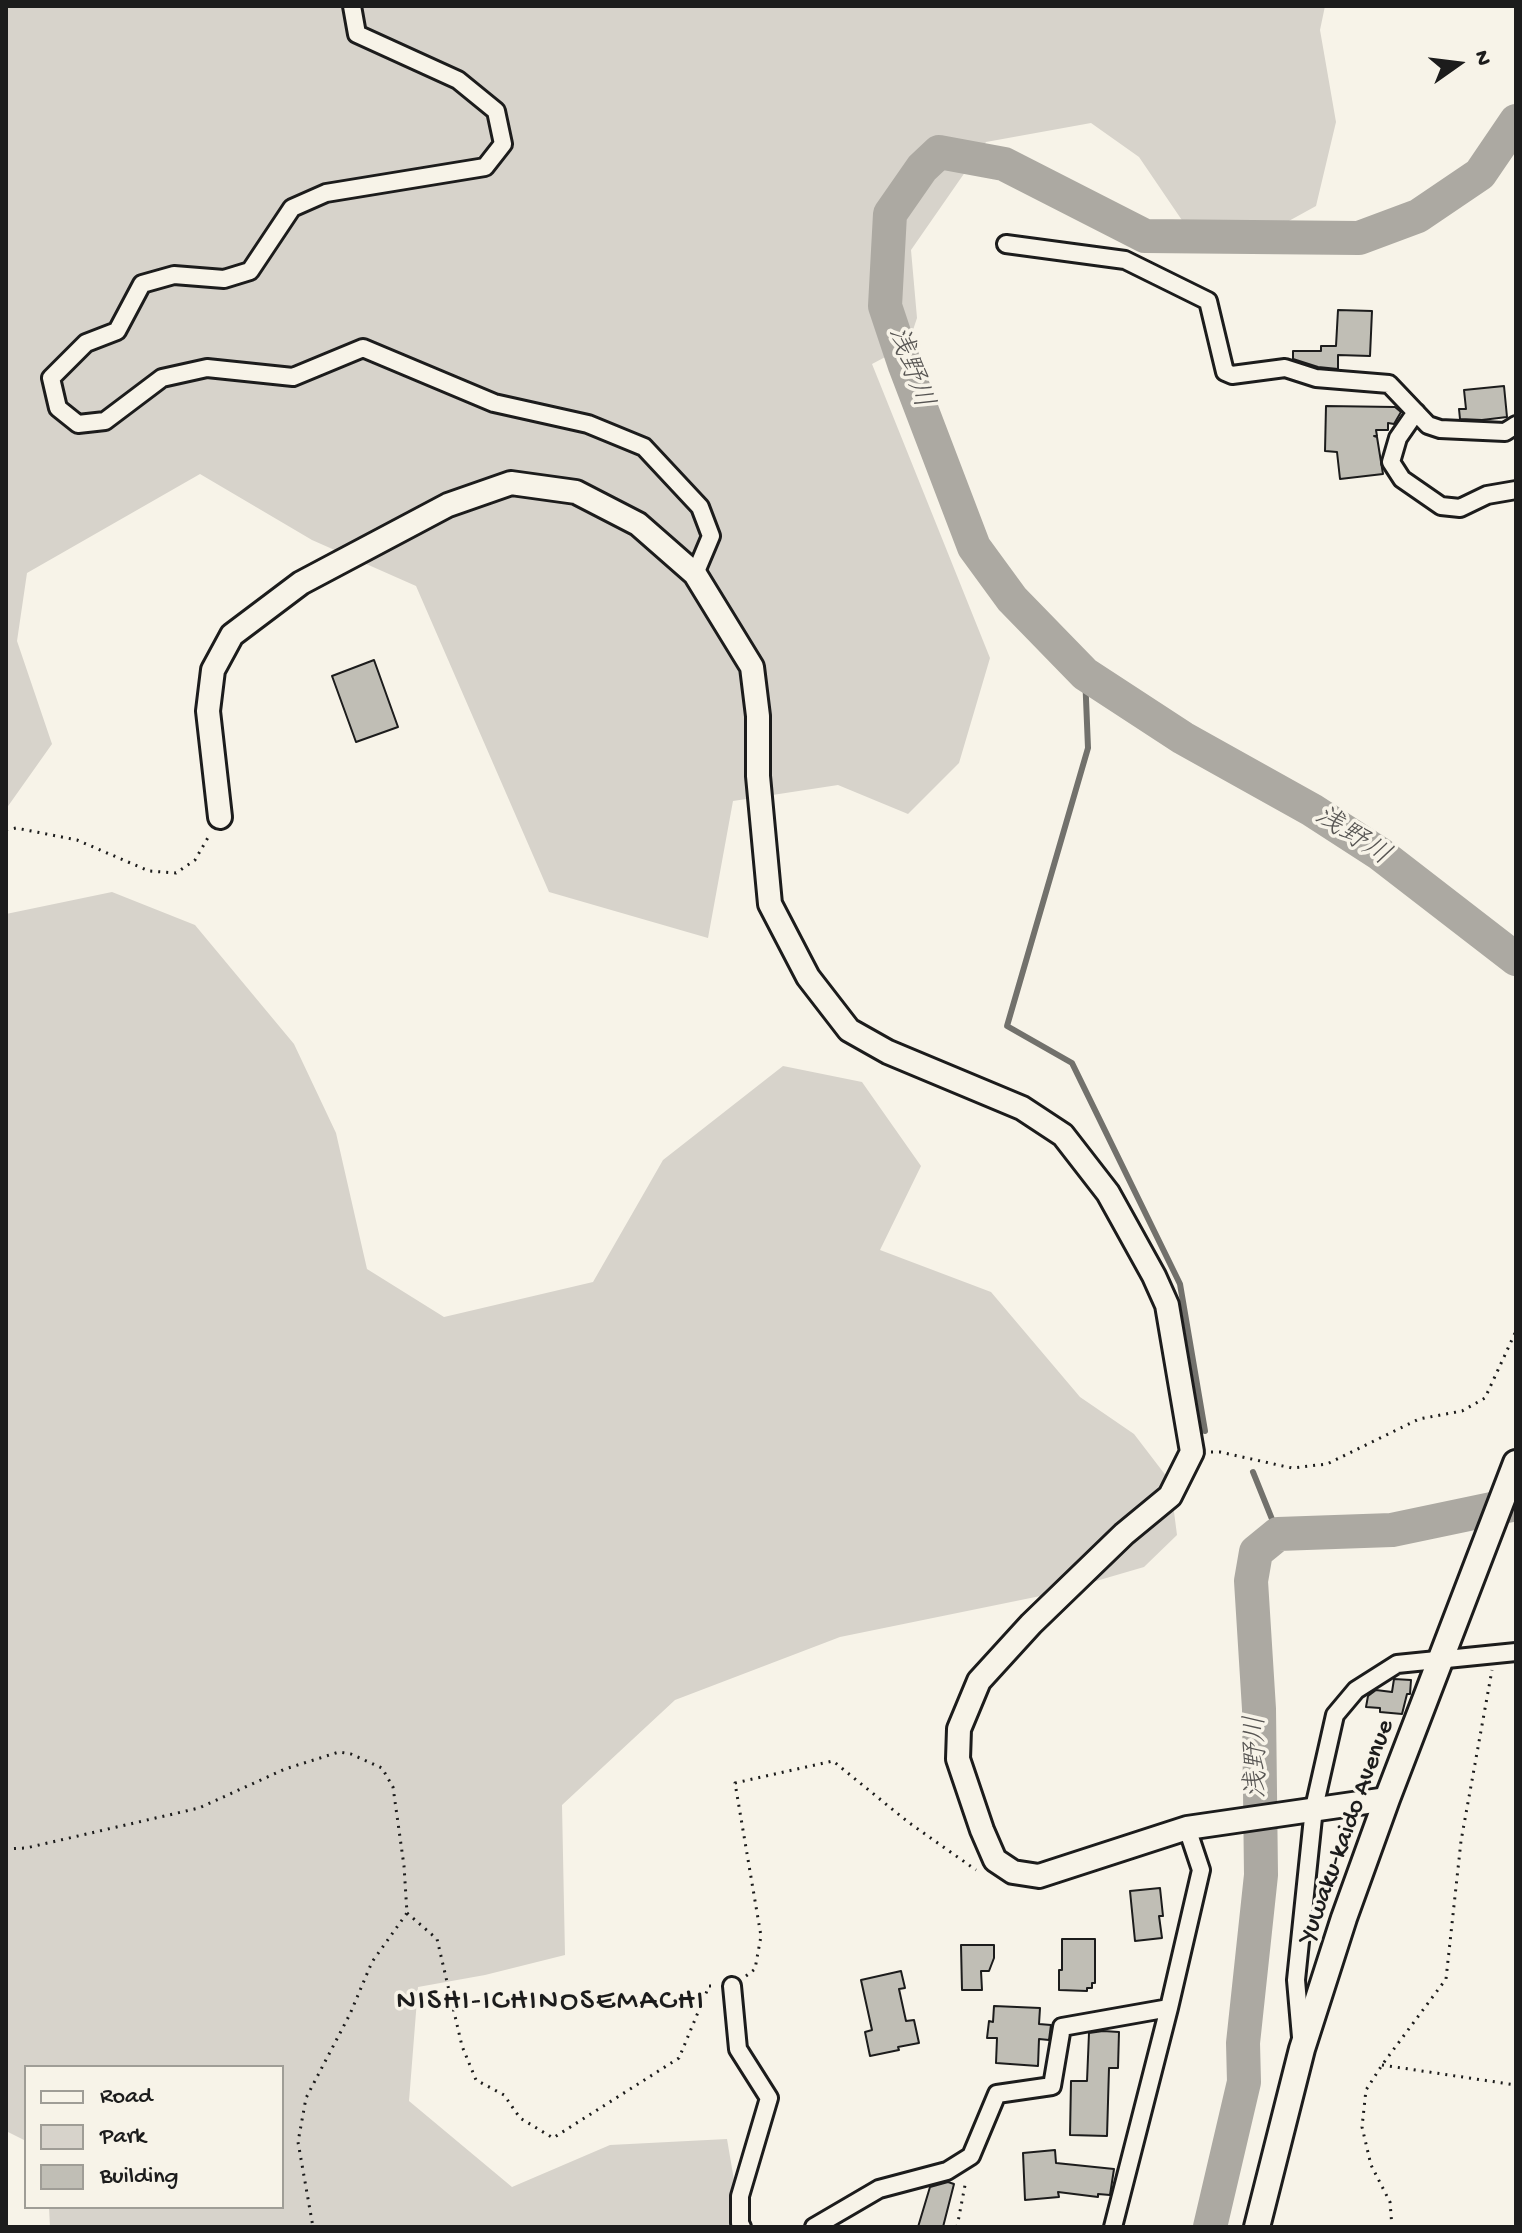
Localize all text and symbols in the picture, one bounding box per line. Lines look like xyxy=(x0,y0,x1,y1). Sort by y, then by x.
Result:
north arrow xyxy=(1418,24,1498,104)
text: N xyxy=(1467,48,1496,68)
water label: 浅野川 xyxy=(878,323,938,413)
water label: 浅野川 xyxy=(1307,801,1395,875)
water label: 浅野川 xyxy=(1241,1715,1277,1799)
street label: Yuwaku-kaido Avenue xyxy=(1293,1716,1403,1948)
district label: NISHI-ICHINOSEMACHI xyxy=(396,1985,706,2021)
legend xyxy=(24,2065,284,2209)
text: Road xyxy=(100,2083,152,2112)
text: Park xyxy=(100,2123,146,2152)
text: Building xyxy=(100,2163,178,2192)

